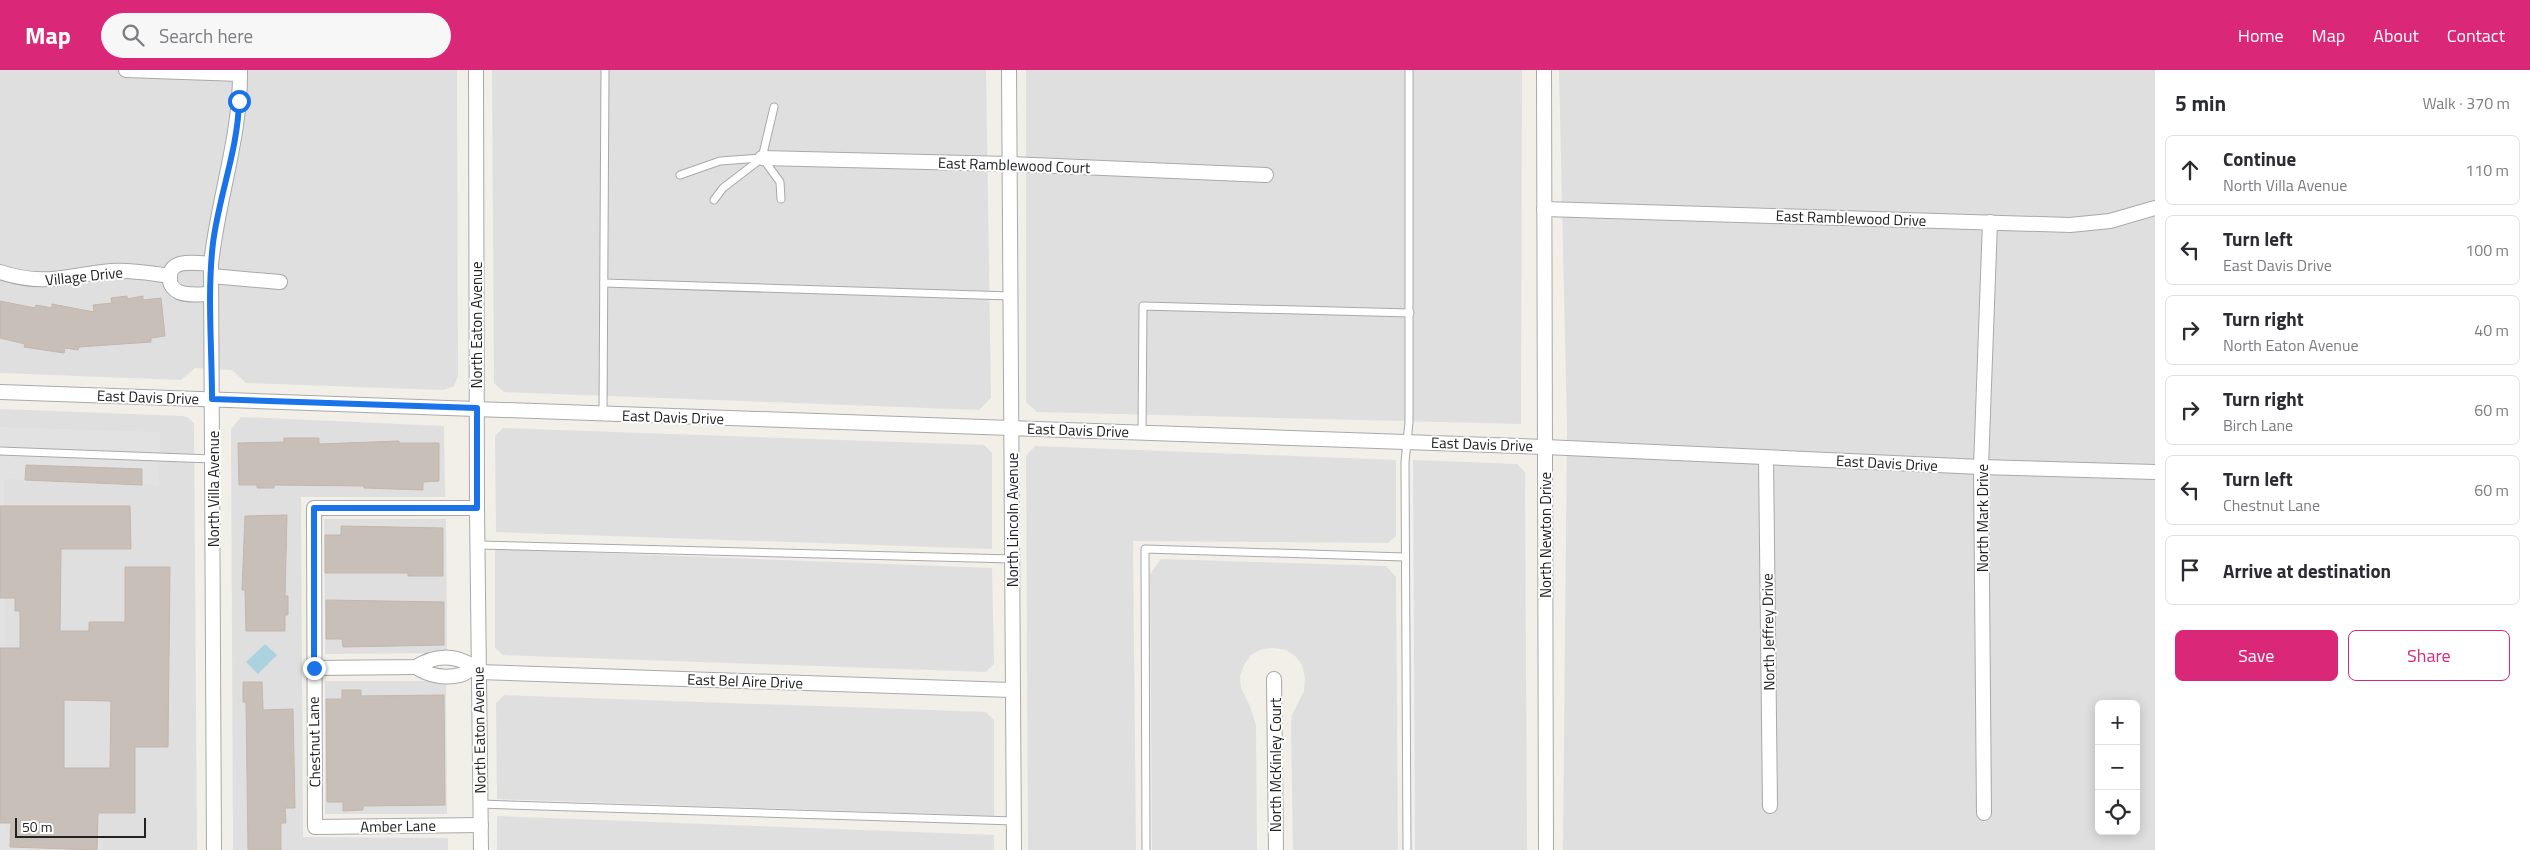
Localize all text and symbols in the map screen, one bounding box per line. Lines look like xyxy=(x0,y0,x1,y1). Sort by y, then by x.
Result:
search box xyxy=(101,13,451,58)
text: Map xyxy=(25,17,71,53)
icon: search xyxy=(119,21,147,49)
text: Search here xyxy=(159,21,253,50)
text: Home xyxy=(2238,22,2284,49)
text: Map xyxy=(2312,22,2345,49)
text: About xyxy=(2373,22,2419,49)
text: Contact xyxy=(2447,22,2505,49)
text: 5 min xyxy=(2175,87,2226,119)
route start xyxy=(228,90,251,113)
text: Walk · 370 m xyxy=(2422,91,2510,115)
text: Continue xyxy=(2223,144,2296,173)
street label: East Ramblewood Court xyxy=(938,151,1091,179)
icon: ahead xyxy=(2176,156,2204,184)
text: 110 m xyxy=(2465,158,2509,182)
text: North Villa Avenue xyxy=(2223,173,2347,197)
street label: East Ramblewood Drive xyxy=(1775,204,1927,232)
text: Turn left xyxy=(2223,224,2293,253)
icon: left xyxy=(2176,236,2204,264)
text: 100 m xyxy=(2465,238,2509,262)
text: East Davis Drive xyxy=(2223,253,2332,277)
street label: Village Drive xyxy=(44,260,124,292)
street label: North Eaton Avenue xyxy=(465,261,488,389)
text: Turn right xyxy=(2223,304,2304,333)
icon: right xyxy=(2176,316,2204,344)
text: 40 m xyxy=(2474,318,2509,342)
text: North Eaton Avenue xyxy=(2223,333,2359,357)
street label: East Davis Drive xyxy=(97,384,199,410)
text: Turn right xyxy=(2223,384,2304,413)
icon: right xyxy=(2176,396,2204,424)
text: 60 m xyxy=(2474,398,2509,422)
street label: East Davis Drive xyxy=(622,404,724,430)
text: Birch Lane xyxy=(2223,413,2293,437)
street label: East Davis Drive xyxy=(1027,417,1129,443)
street label: North Villa Avenue xyxy=(202,431,225,547)
street label: East Davis Drive xyxy=(1431,431,1533,457)
street label: East Davis Drive xyxy=(1835,449,1939,477)
street label: North Lincoln Avenue xyxy=(1001,453,1024,587)
street label: North Mark Drive xyxy=(1971,464,1994,572)
text: Turn left xyxy=(2223,464,2293,493)
street label: North Newton Drive xyxy=(1534,472,1557,598)
icon: left xyxy=(2176,476,2204,504)
text: 60 m xyxy=(2474,478,2509,502)
text: Chestnut Lane xyxy=(2223,493,2320,517)
icon: arrive xyxy=(2176,556,2204,584)
text: Arrive at destination xyxy=(2223,556,2391,585)
street label: North Jeffrey Drive xyxy=(1755,573,1781,691)
button: Save xyxy=(2175,630,2338,681)
button: Share xyxy=(2348,630,2510,681)
route end xyxy=(303,657,326,680)
street label: North Eaton Avenue xyxy=(466,666,492,794)
street label: East Bel Aire Drive xyxy=(687,667,803,695)
street label: Chestnut Lane xyxy=(302,696,326,788)
street label: North McKinley Court xyxy=(1264,697,1287,832)
map controls xyxy=(2095,700,2140,835)
button: + xyxy=(2095,700,2140,745)
button: − xyxy=(2095,745,2140,790)
button: locate xyxy=(2095,790,2140,835)
street label: Amber Lane xyxy=(360,814,436,838)
scale bar xyxy=(15,815,146,838)
text: 50 m xyxy=(22,816,52,837)

